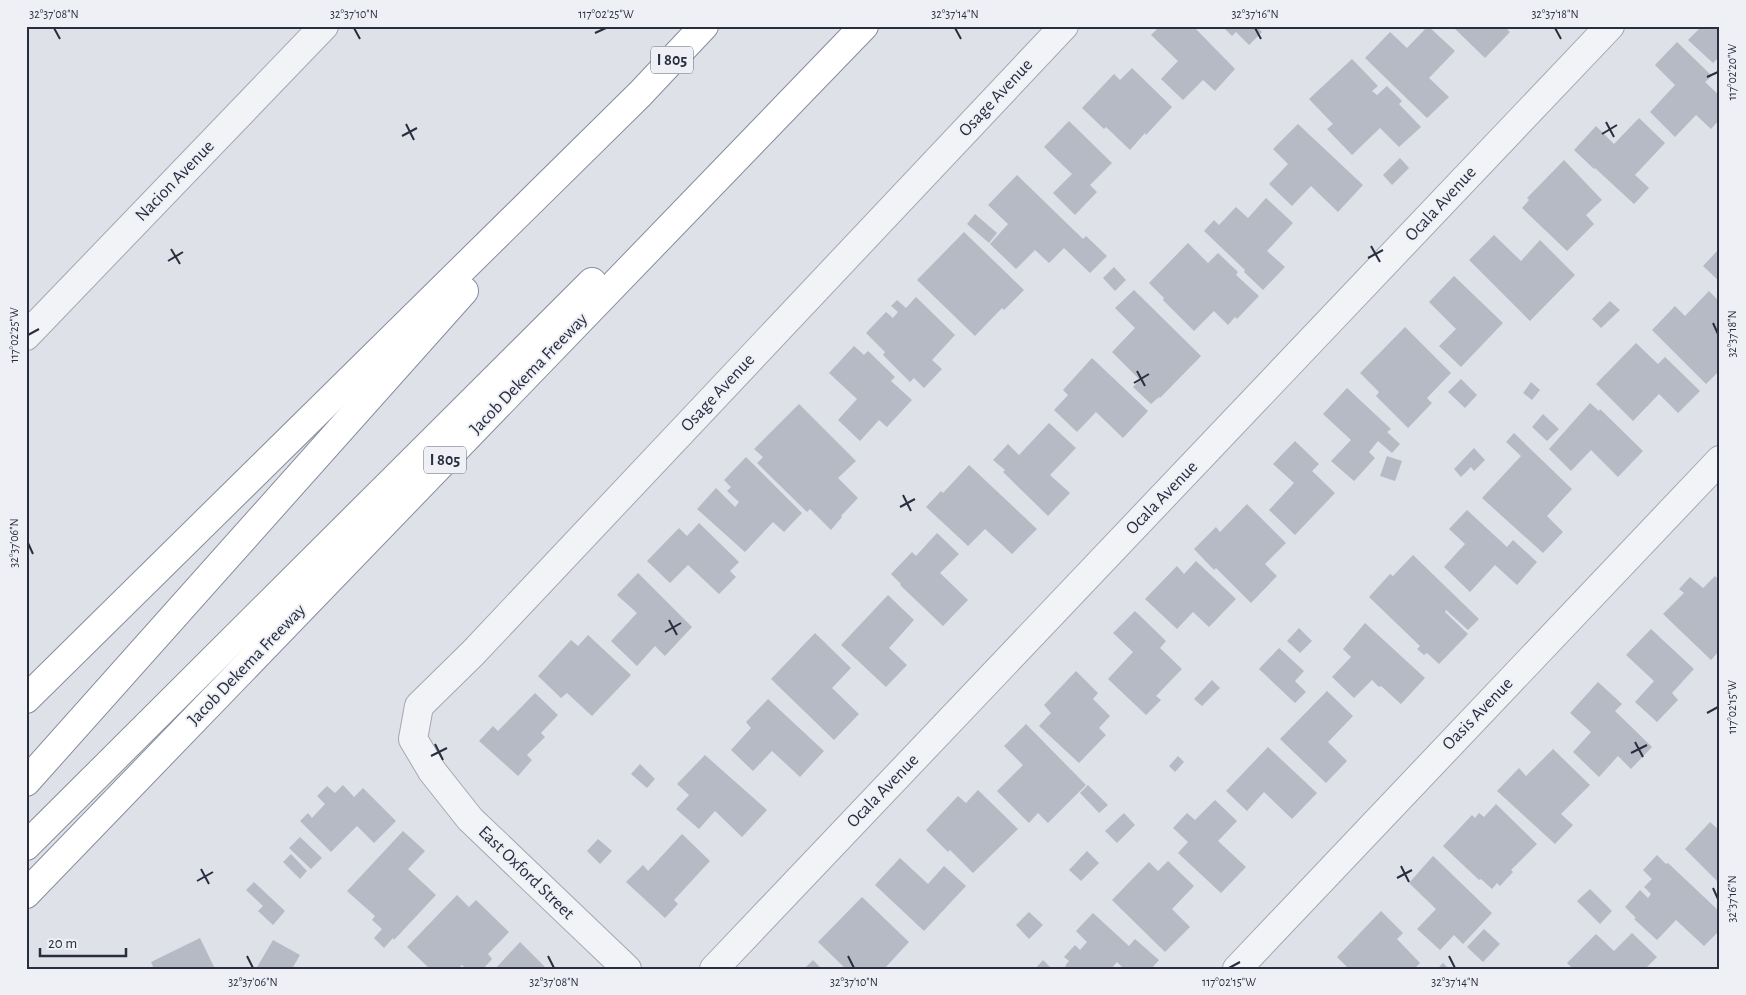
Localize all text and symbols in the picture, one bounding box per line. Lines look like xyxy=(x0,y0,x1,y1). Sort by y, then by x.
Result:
text: 32°37'08"N xyxy=(29,8,79,20)
text: 32°37'10"N xyxy=(330,8,378,20)
text: 117°02'25"W xyxy=(578,8,634,20)
text: 32°37'14"N xyxy=(931,8,979,20)
text: 32°37'16"N xyxy=(1231,8,1279,20)
text: 32°37'18"N xyxy=(1531,8,1579,20)
text: 117°02'20"W xyxy=(1726,43,1738,100)
road number: I 805 xyxy=(651,46,693,74)
street label: Osage Avenue xyxy=(956,56,1036,140)
street label: Nacion Avenue xyxy=(132,137,218,225)
street label: Ocala Avenue xyxy=(1402,163,1480,245)
text: 117°02'25"W xyxy=(8,307,20,363)
street label: Jacob Dekema Freeway xyxy=(467,310,591,438)
text: 32°37'18"N xyxy=(1726,310,1738,358)
street label: Osage Avenue xyxy=(678,351,758,435)
road number: I 805 xyxy=(424,446,466,474)
street label: Ocala Avenue xyxy=(1123,458,1201,538)
text: 32°37'06"N xyxy=(8,518,20,568)
street label: Jacob Dekema Freeway xyxy=(185,601,309,729)
street label: Oasis Avenue xyxy=(1439,674,1517,754)
text: 117°02'15"W xyxy=(1726,680,1738,734)
street label: Ocala Avenue xyxy=(844,751,922,831)
street label: East Oxford Street xyxy=(475,823,578,923)
text: 32°37'16"N xyxy=(1726,875,1738,923)
scale bar xyxy=(40,925,126,957)
text: 20 m xyxy=(48,936,77,951)
text: 32°37'06"N xyxy=(228,976,278,988)
text: 32°37'08"N xyxy=(529,976,579,988)
text: 32°37'10"N xyxy=(830,976,878,988)
text: 117°02'15"W xyxy=(1202,976,1256,988)
text: 32°37'14"N xyxy=(1431,976,1479,988)

